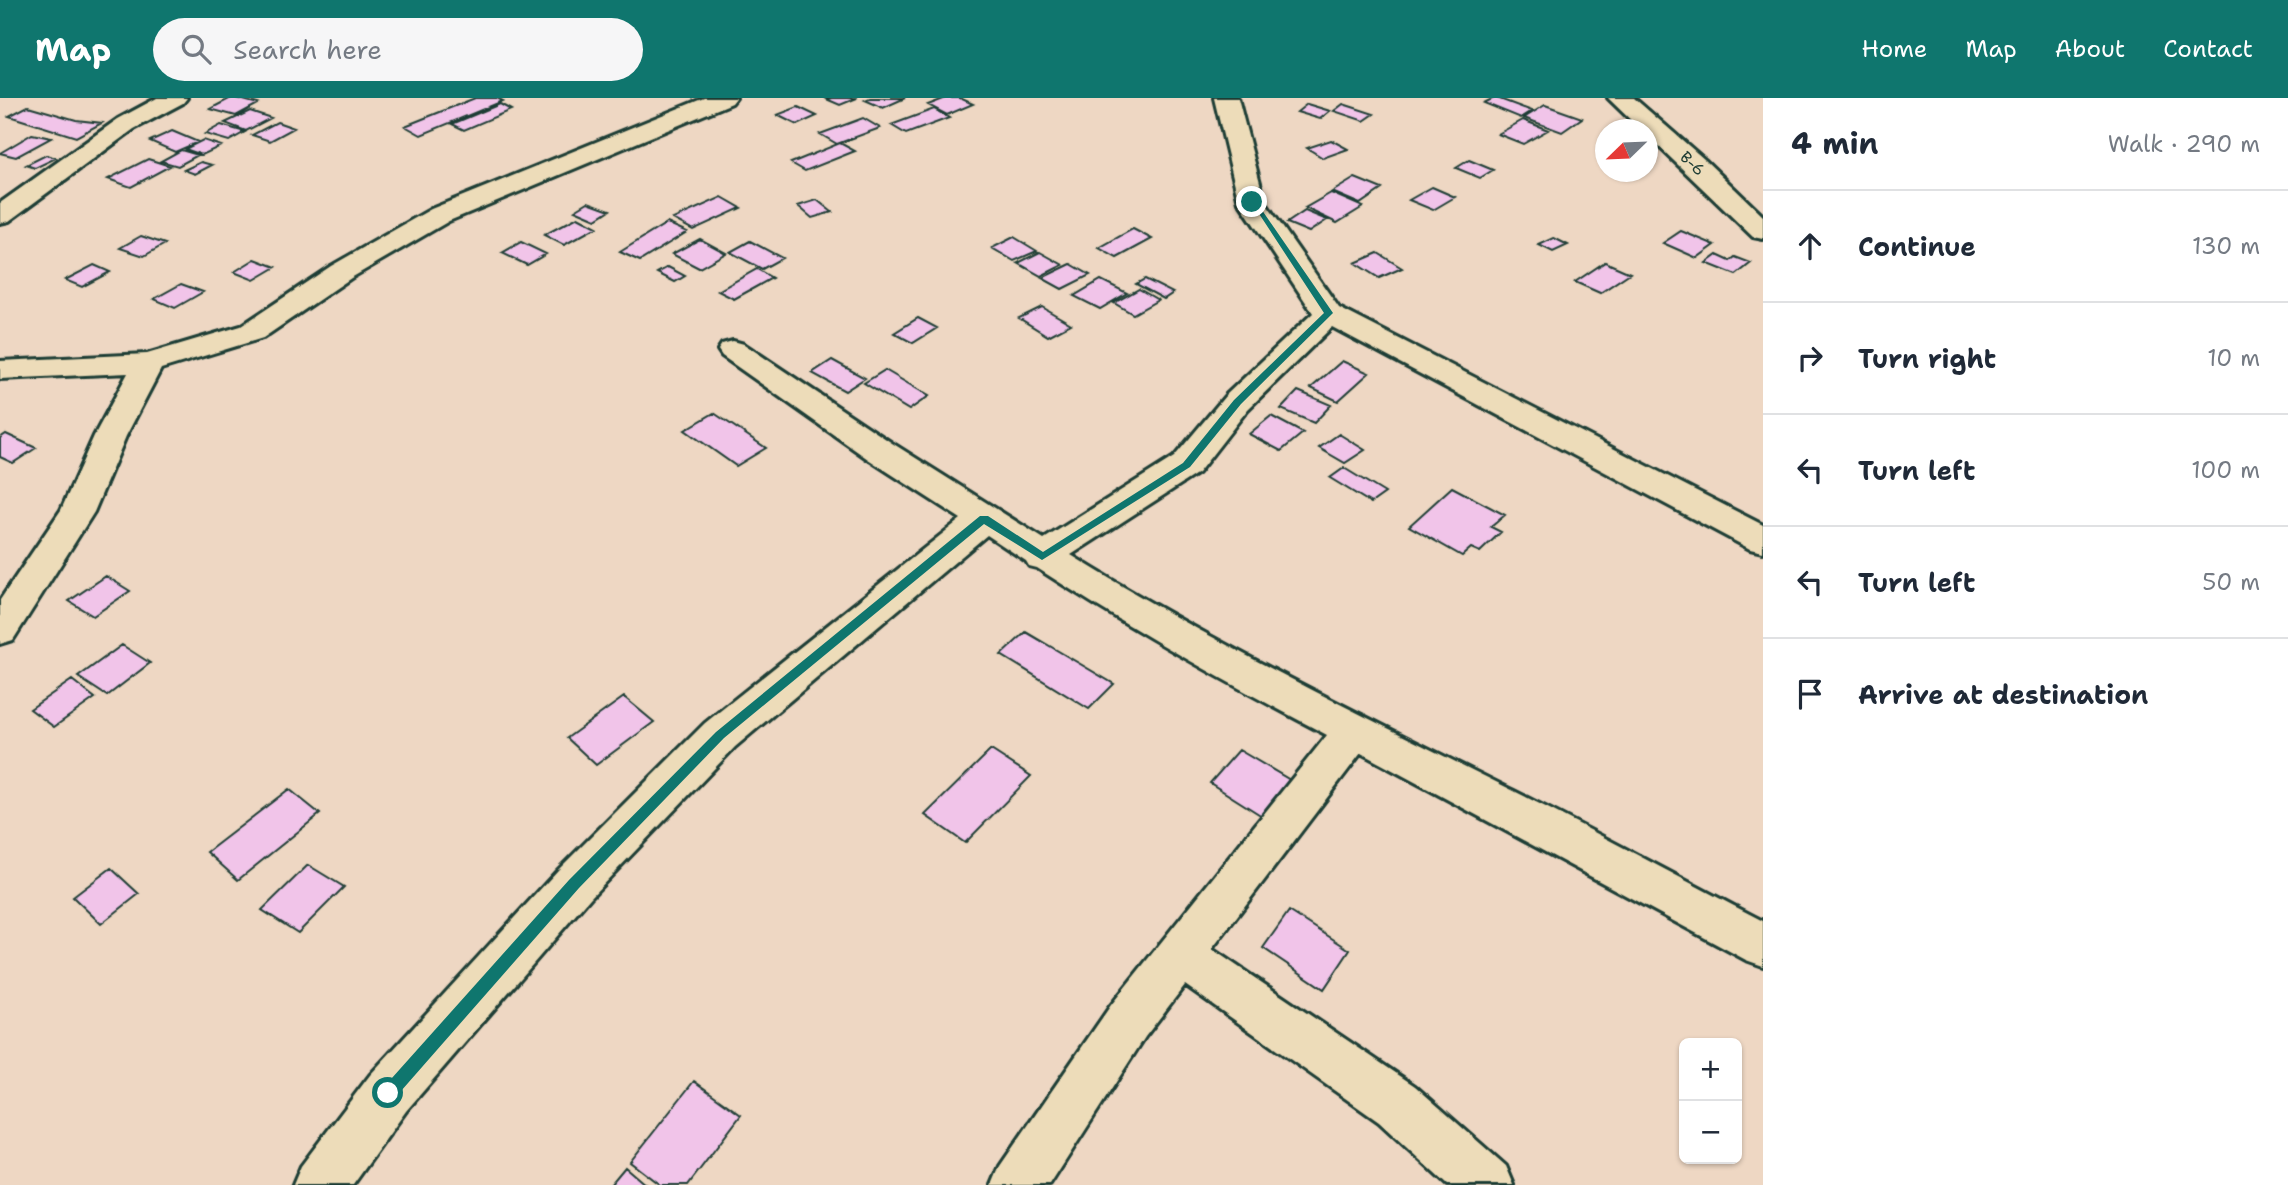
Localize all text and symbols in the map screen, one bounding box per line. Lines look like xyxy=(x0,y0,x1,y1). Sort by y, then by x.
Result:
search box xyxy=(153,18,643,81)
text: Map xyxy=(35,27,111,72)
icon: search xyxy=(177,30,215,68)
text: Search here xyxy=(233,32,382,67)
text: Home xyxy=(1861,33,1927,65)
text: Map xyxy=(1965,33,2017,65)
text: About xyxy=(2055,33,2125,65)
text: Contact xyxy=(2163,33,2253,65)
north arrow xyxy=(1595,119,1658,182)
text: 4 min xyxy=(1791,123,1878,164)
text: Walk · 290 m xyxy=(2108,129,2260,159)
street label: B-6 xyxy=(1676,146,1710,180)
route end xyxy=(1236,186,1267,217)
icon: ahead xyxy=(1791,227,1829,265)
text: Continue xyxy=(1858,229,1976,264)
text: 130 m xyxy=(2192,231,2260,261)
icon: right xyxy=(1791,339,1829,377)
text: Turn right xyxy=(1858,341,1996,376)
text: 10 m xyxy=(2207,343,2260,373)
icon: left xyxy=(1791,451,1829,489)
text: Turn left xyxy=(1858,453,1975,488)
text: 100 m xyxy=(2191,455,2260,485)
icon: left xyxy=(1791,563,1829,601)
text: Turn left xyxy=(1858,565,1975,600)
text: 50 m xyxy=(2202,567,2260,597)
icon: arrive xyxy=(1791,675,1829,713)
text: Arrive at destination xyxy=(1858,677,2148,712)
map controls xyxy=(1679,1038,1742,1164)
button: + xyxy=(1679,1038,1742,1101)
route start xyxy=(372,1077,403,1108)
button: − xyxy=(1679,1101,1742,1164)

